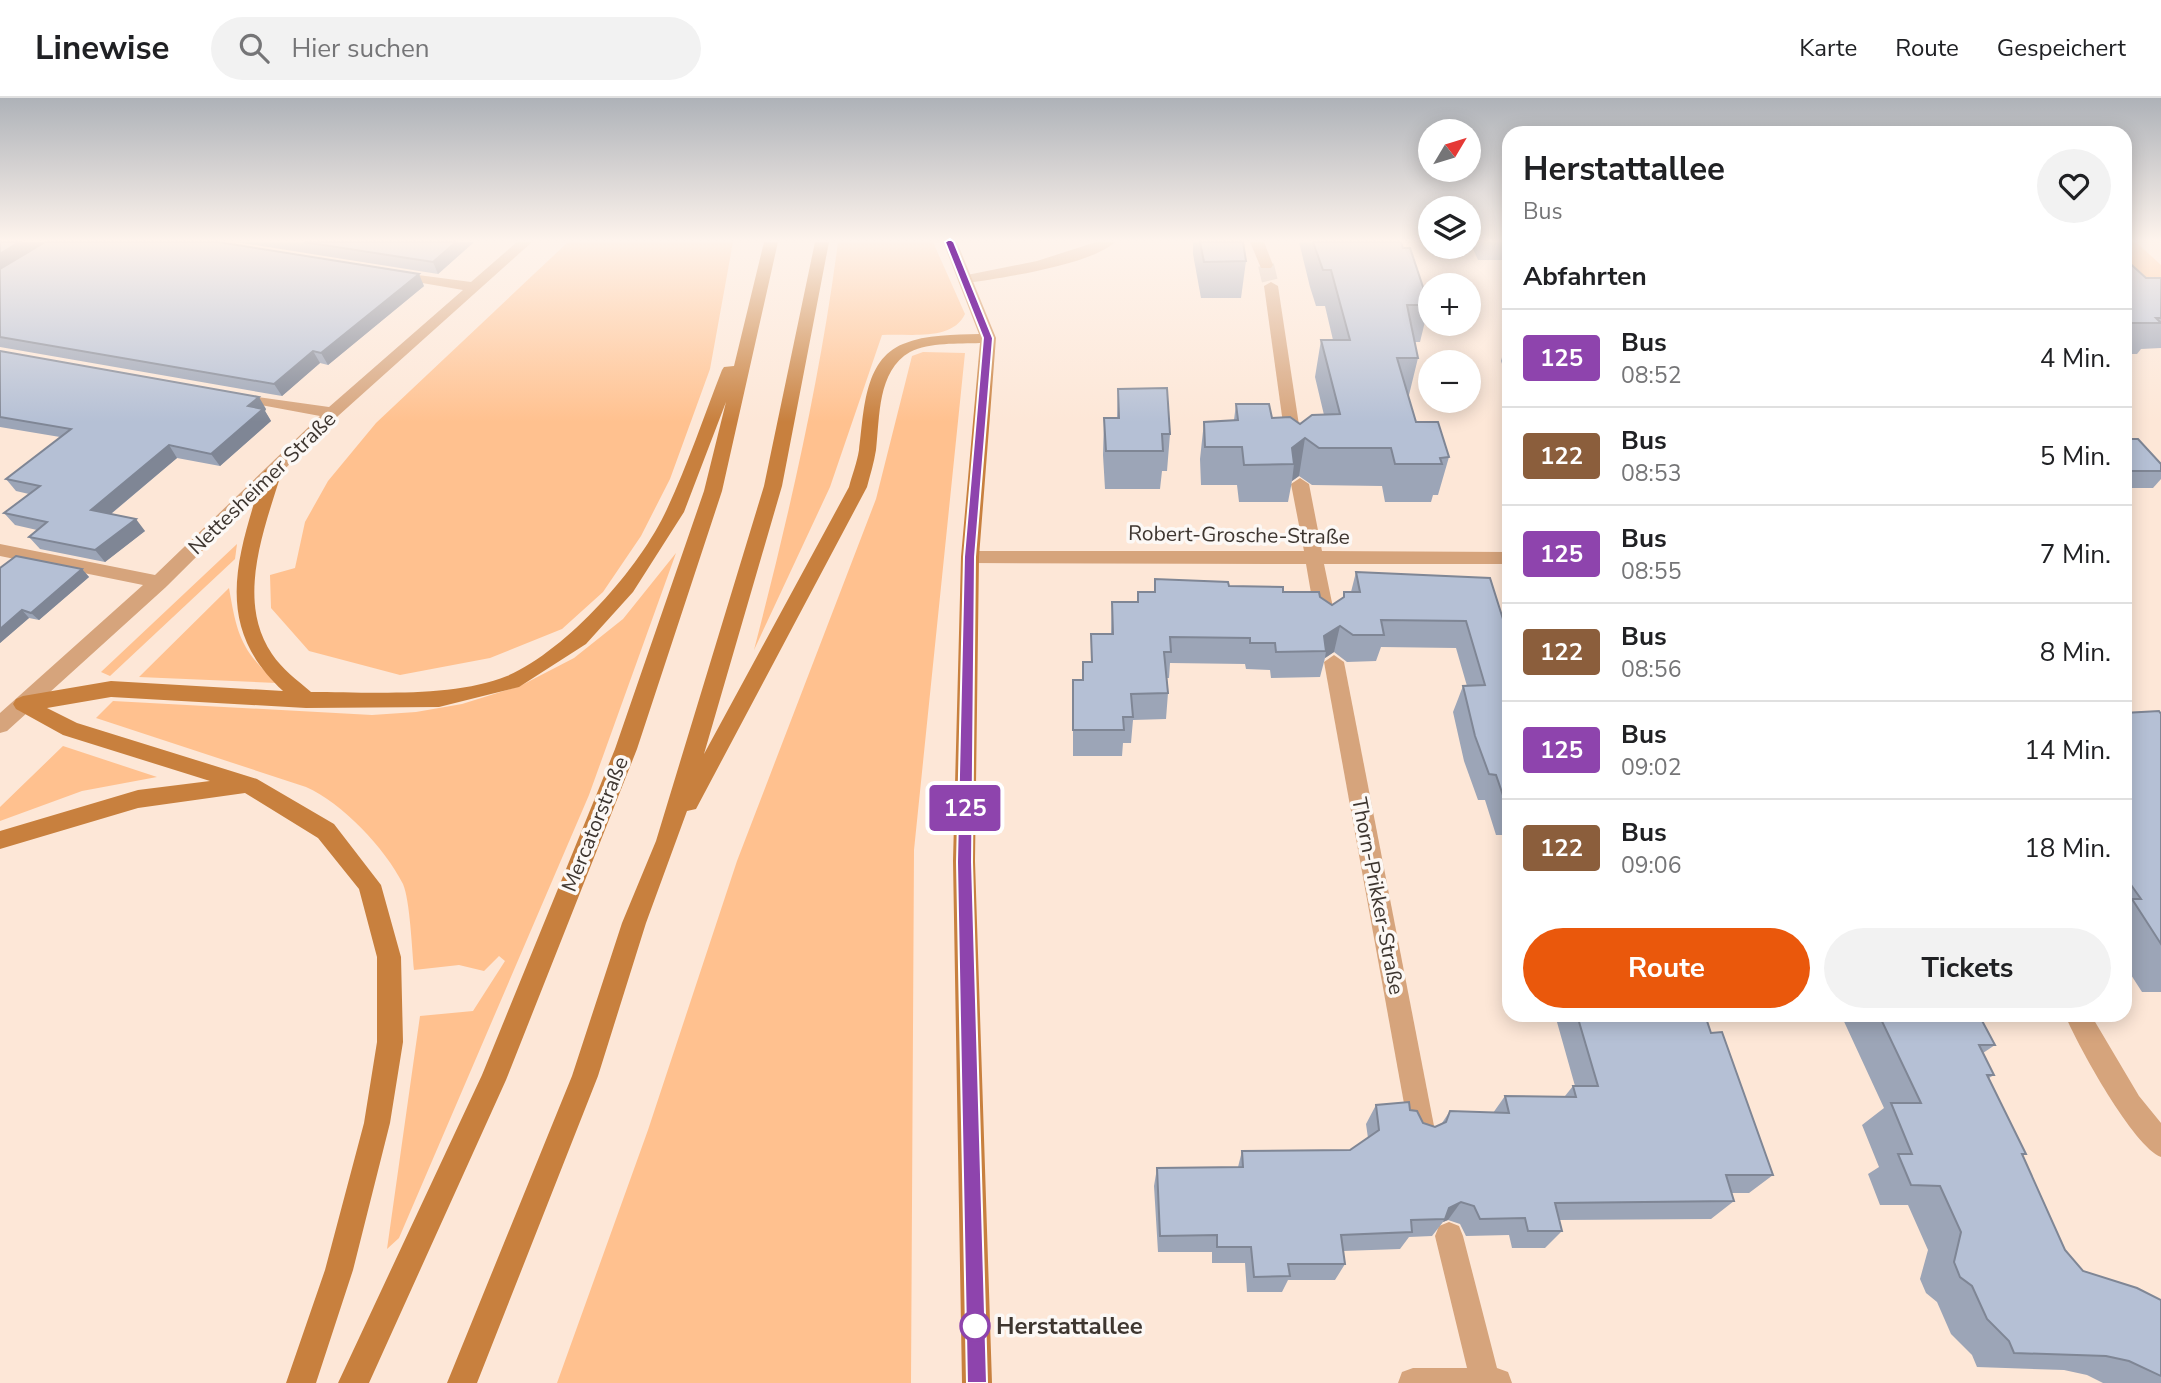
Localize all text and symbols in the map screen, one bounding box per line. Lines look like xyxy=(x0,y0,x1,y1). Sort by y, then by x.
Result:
search box xyxy=(211,17,701,80)
text: Linewise xyxy=(35,26,169,71)
icon: search xyxy=(235,29,273,67)
text: Hier suchen xyxy=(291,31,430,66)
text: Karte xyxy=(1799,32,1857,64)
text: Route xyxy=(1895,32,1959,64)
text: Gespeichert xyxy=(1997,32,2126,64)
north arrow xyxy=(1418,119,1480,182)
map controls xyxy=(1418,119,1481,413)
text: Herstattallee xyxy=(1523,147,1725,192)
button: heart xyxy=(2037,149,2111,223)
button: layers xyxy=(1418,196,1481,259)
text: Bus xyxy=(1523,196,1563,227)
text: Abfahrten xyxy=(1523,259,1647,294)
button: + xyxy=(1418,273,1481,336)
text: Bus xyxy=(1621,325,1667,360)
text: 4 Min. xyxy=(2040,341,2111,376)
text: 125 xyxy=(1540,342,1583,374)
button: − xyxy=(1418,350,1481,413)
text: 08:52 xyxy=(1621,360,1681,391)
street label: Nettesheimer Straße xyxy=(182,405,342,561)
text: Bus xyxy=(1621,423,1667,458)
text: 5 Min. xyxy=(2040,439,2111,474)
text: 122 xyxy=(1540,440,1583,472)
text: 08:53 xyxy=(1621,458,1681,489)
street label: Robert-Grosche-Straße xyxy=(1128,519,1350,551)
text: Bus xyxy=(1621,521,1667,556)
text: 7 Min. xyxy=(2040,537,2111,572)
text: 125 xyxy=(1540,538,1583,570)
text: 08:55 xyxy=(1621,556,1681,587)
text: Bus xyxy=(1621,619,1667,654)
text: 8 Min. xyxy=(2040,635,2111,670)
text: 122 xyxy=(1540,636,1583,668)
text: 08:56 xyxy=(1621,654,1681,685)
text: Bus xyxy=(1621,717,1667,752)
text: 14 Min. xyxy=(2024,733,2111,768)
text: 125 xyxy=(1540,734,1583,766)
street label: Mercatorstraße xyxy=(555,752,635,896)
text: 09:02 xyxy=(1621,752,1681,783)
line badge: 125 xyxy=(925,785,1005,831)
text: 125 xyxy=(943,792,987,824)
street label: Thorn-Prikker-Straße xyxy=(1345,795,1411,997)
text: Bus xyxy=(1621,815,1667,850)
text: 18 Min. xyxy=(2024,831,2111,866)
text: 122 xyxy=(1540,832,1583,864)
text: 09:06 xyxy=(1621,850,1681,881)
button: Route xyxy=(1523,928,1810,1008)
button: Tickets xyxy=(1824,928,2111,1008)
place label: Herstattallee xyxy=(996,1310,1143,1342)
marker: Herstattallee xyxy=(960,1311,990,1341)

